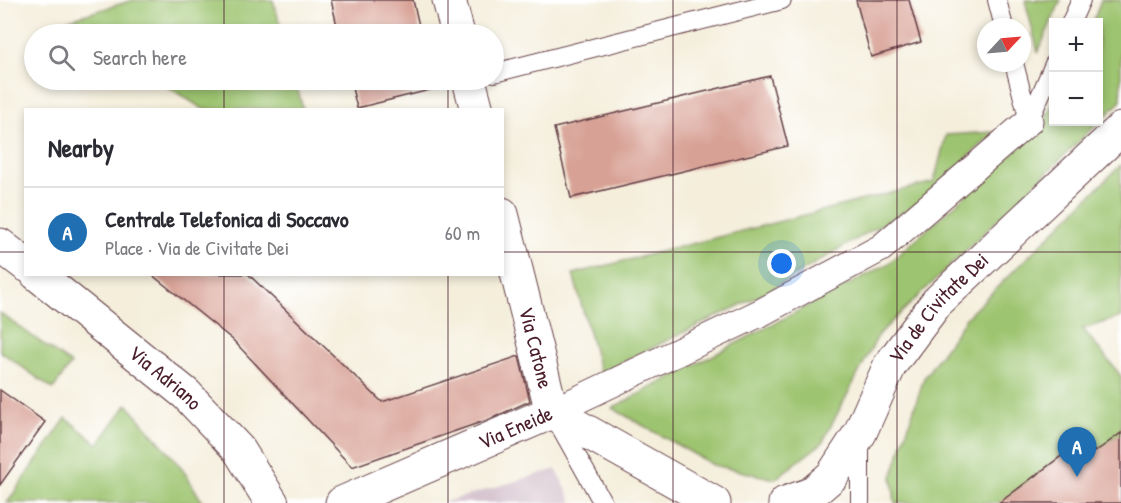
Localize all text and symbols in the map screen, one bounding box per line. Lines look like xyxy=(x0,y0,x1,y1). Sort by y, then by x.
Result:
north arrow xyxy=(977,18,1031,72)
map controls xyxy=(1049,18,1103,126)
button: + xyxy=(1049,18,1103,72)
search box xyxy=(24,24,504,90)
icon: search xyxy=(45,41,78,74)
text: Search here xyxy=(93,42,187,72)
button: − xyxy=(1049,72,1103,126)
text: Nearby xyxy=(48,130,114,165)
text: Centrale Telefonica di Soccavo xyxy=(105,204,349,234)
text: A xyxy=(63,219,72,246)
text: 60 m xyxy=(445,219,480,246)
text: Place · Via de Civitate Dei xyxy=(105,234,289,261)
street label: Via de Civitate Dei xyxy=(881,246,995,369)
your location xyxy=(767,249,796,278)
street label: Via Catone xyxy=(512,304,560,391)
street label: Via Adriano xyxy=(123,339,209,416)
street label: Via Eneide xyxy=(474,399,557,456)
pin: A xyxy=(1058,428,1096,477)

